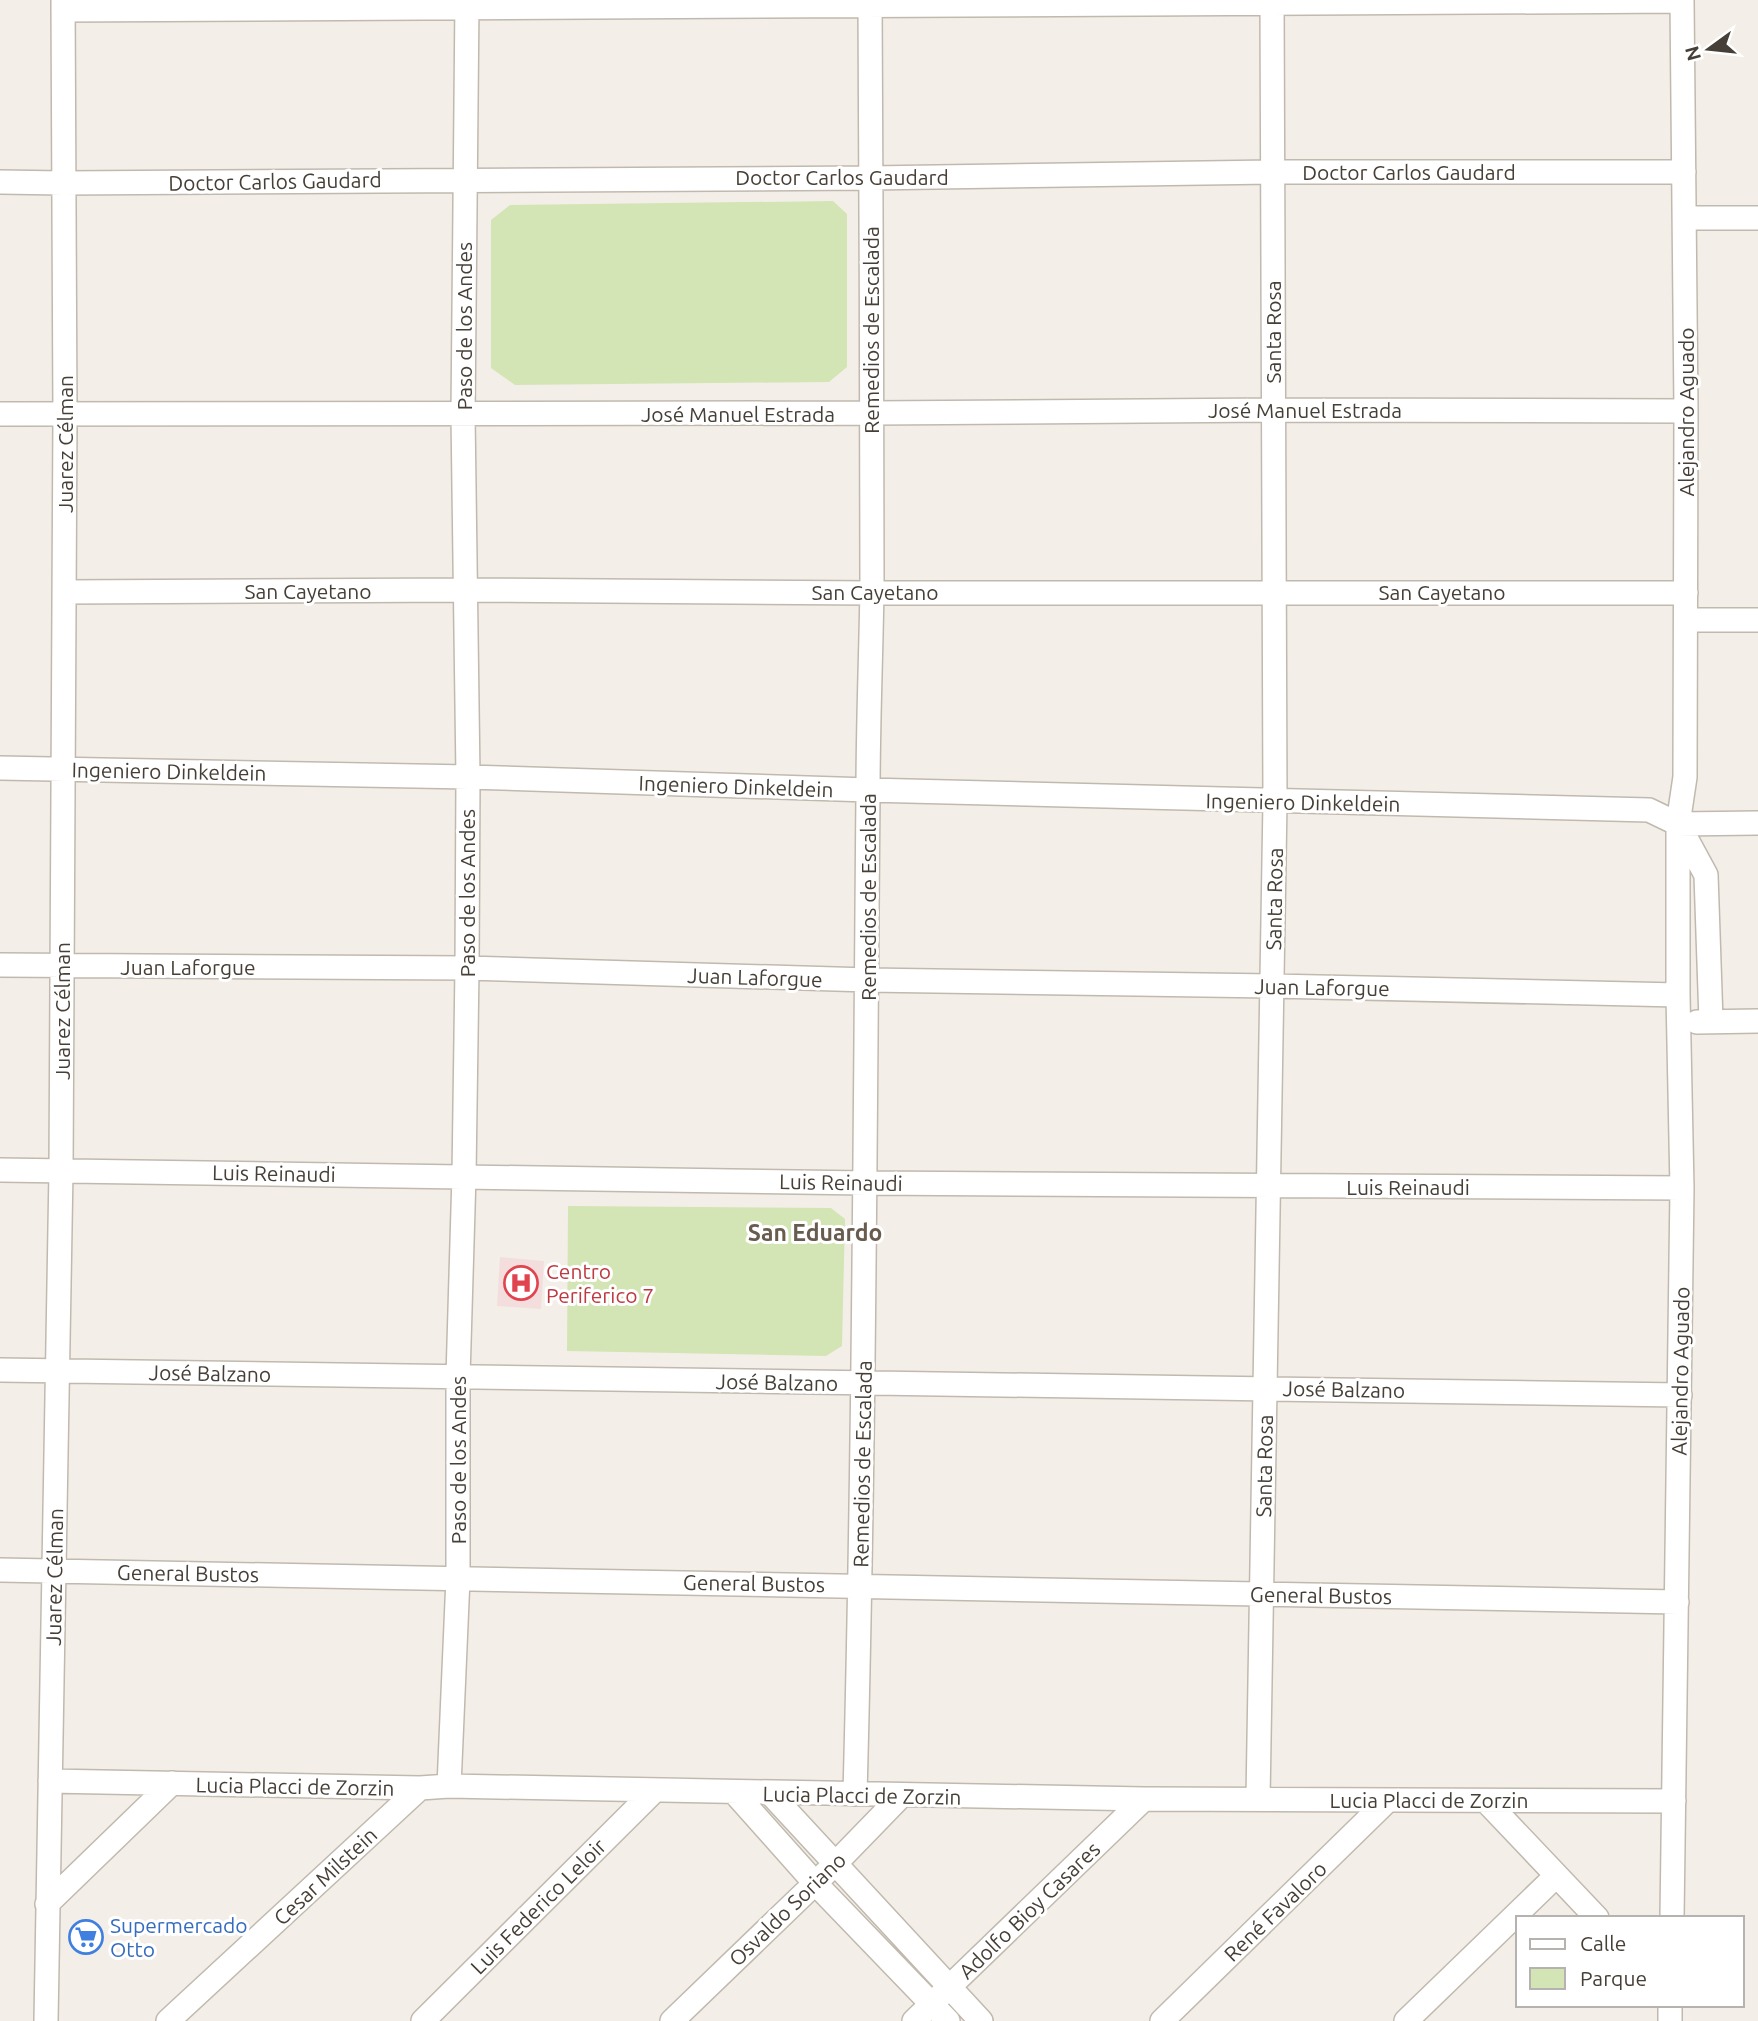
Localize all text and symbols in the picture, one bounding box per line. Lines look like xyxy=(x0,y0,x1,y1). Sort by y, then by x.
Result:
north arrow xyxy=(1674,14,1744,84)
text: N xyxy=(1680,44,1705,63)
street label: Doctor Carlos Gaudard xyxy=(1302,160,1516,184)
street label: Doctor Carlos Gaudard xyxy=(735,165,949,189)
street label: Doctor Carlos Gaudard xyxy=(168,167,382,195)
street label: Remedios de Escalada xyxy=(859,226,883,434)
street label: Paso de los Andes xyxy=(452,242,476,410)
street label: Santa Rosa xyxy=(1261,281,1285,383)
street label: Alejandro Aguado xyxy=(1674,327,1698,497)
street label: Juarez Célman xyxy=(53,375,77,513)
street label: José Manuel Estrada xyxy=(1208,398,1402,422)
street label: José Manuel Estrada xyxy=(641,402,835,426)
street label: San Cayetano xyxy=(244,579,372,603)
street label: San Cayetano xyxy=(811,580,939,604)
street label: San Cayetano xyxy=(1378,580,1506,604)
street label: Ingeniero Dinkeldein xyxy=(71,757,267,785)
street label: Ingeniero Dinkeldein xyxy=(638,771,834,801)
street label: Ingeniero Dinkeldein xyxy=(1205,788,1401,816)
street label: Remedios de Escalada xyxy=(856,793,880,1001)
street label: Paso de los Andes xyxy=(455,809,479,977)
street label: Santa Rosa xyxy=(1261,847,1287,951)
street label: Juarez Célman xyxy=(50,942,74,1080)
street label: Juan Laforgue xyxy=(120,955,256,979)
street label: Juan Laforgue xyxy=(687,963,823,991)
street label: Juan Laforgue xyxy=(1254,974,1390,1000)
street label: Luis Reinaudi xyxy=(212,1160,336,1186)
street label: Luis Reinaudi xyxy=(779,1169,903,1195)
street label: Luis Reinaudi xyxy=(1346,1175,1470,1199)
district label: San Eduardo xyxy=(748,1220,882,1245)
place label: Centro Periferico 7 xyxy=(546,1259,654,1307)
hospital icon: Centro Periferico 7 xyxy=(502,1264,540,1302)
street label: Alejandro Aguado xyxy=(1667,1286,1693,1456)
street label: José Balzano xyxy=(149,1360,271,1386)
street label: Remedios de Escalada xyxy=(848,1360,876,1568)
street label: José Balzano xyxy=(716,1369,838,1395)
street label: Paso de los Andes xyxy=(446,1376,470,1544)
street label: José Balzano xyxy=(1283,1376,1405,1402)
street label: Santa Rosa xyxy=(1251,1414,1277,1518)
street label: Juarez Célman xyxy=(41,1508,67,1646)
street label: General Bustos xyxy=(117,1560,259,1586)
street label: General Bustos xyxy=(683,1570,825,1596)
street label: General Bustos xyxy=(1250,1582,1392,1608)
street label: Lucia Placci de Zorzin xyxy=(195,1772,395,1800)
street label: Lucia Placci de Zorzin xyxy=(762,1781,962,1809)
street label: Lucia Placci de Zorzin xyxy=(1330,1788,1528,1812)
street label: Cesar Milstein xyxy=(269,1822,381,1930)
street label: Luis Federico Leloir xyxy=(465,1833,611,1979)
street label: Adolfo Bioy Casares xyxy=(954,1837,1104,1983)
street label: Osvaldo Soriano xyxy=(724,1847,850,1971)
street label: René Favaloro xyxy=(1219,1856,1331,1966)
place label: Supermercado Otto xyxy=(110,1913,248,1961)
legend xyxy=(1516,1916,1744,2007)
supermarket icon: Supermercado Otto xyxy=(67,1918,105,1956)
text: Calle xyxy=(1580,1931,1626,1955)
text: Parque xyxy=(1580,1966,1647,1990)

